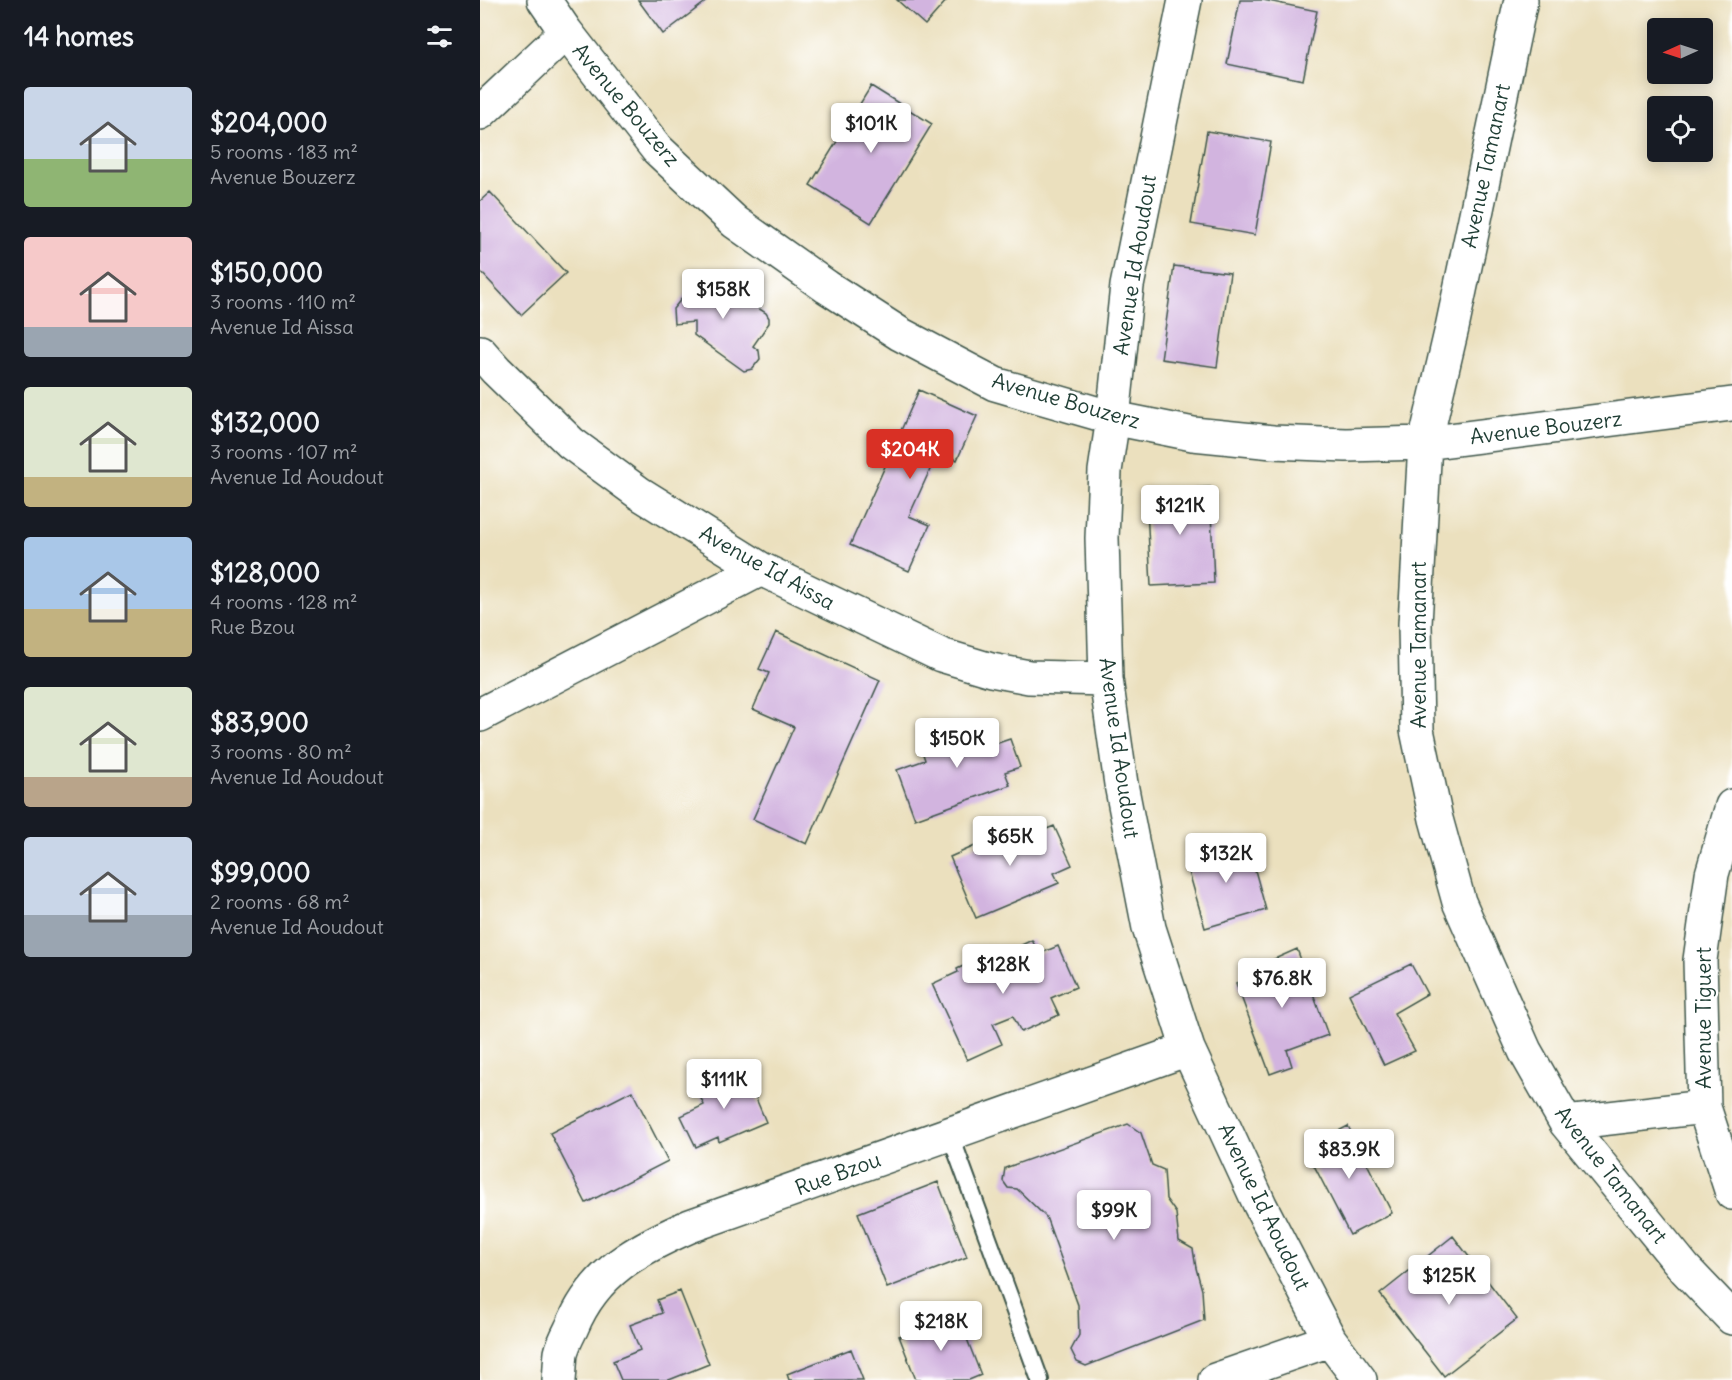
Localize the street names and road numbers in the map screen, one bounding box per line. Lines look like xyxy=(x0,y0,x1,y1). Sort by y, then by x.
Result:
street label: Avenue Bouzerz xyxy=(567,37,686,172)
street label: Avenue Tamanart xyxy=(1455,81,1516,250)
street label: Avenue Id Aoudout xyxy=(1107,173,1162,357)
street label: Avenue Bouzerz xyxy=(989,366,1143,435)
street label: Avenue Bouzerz xyxy=(1468,405,1623,450)
street label: Avenue Id Aissa xyxy=(695,519,840,616)
street label: Avenue Tamanart xyxy=(1405,561,1432,729)
street label: Avenue Id Aoudout xyxy=(1093,656,1146,840)
street label: Avenue Tiguert xyxy=(1690,947,1717,1089)
street label: Avenue Tamanart xyxy=(1549,1101,1674,1249)
street label: Avenue Id Aoudout xyxy=(1212,1119,1317,1295)
street label: Rue Bzou xyxy=(791,1146,884,1201)

